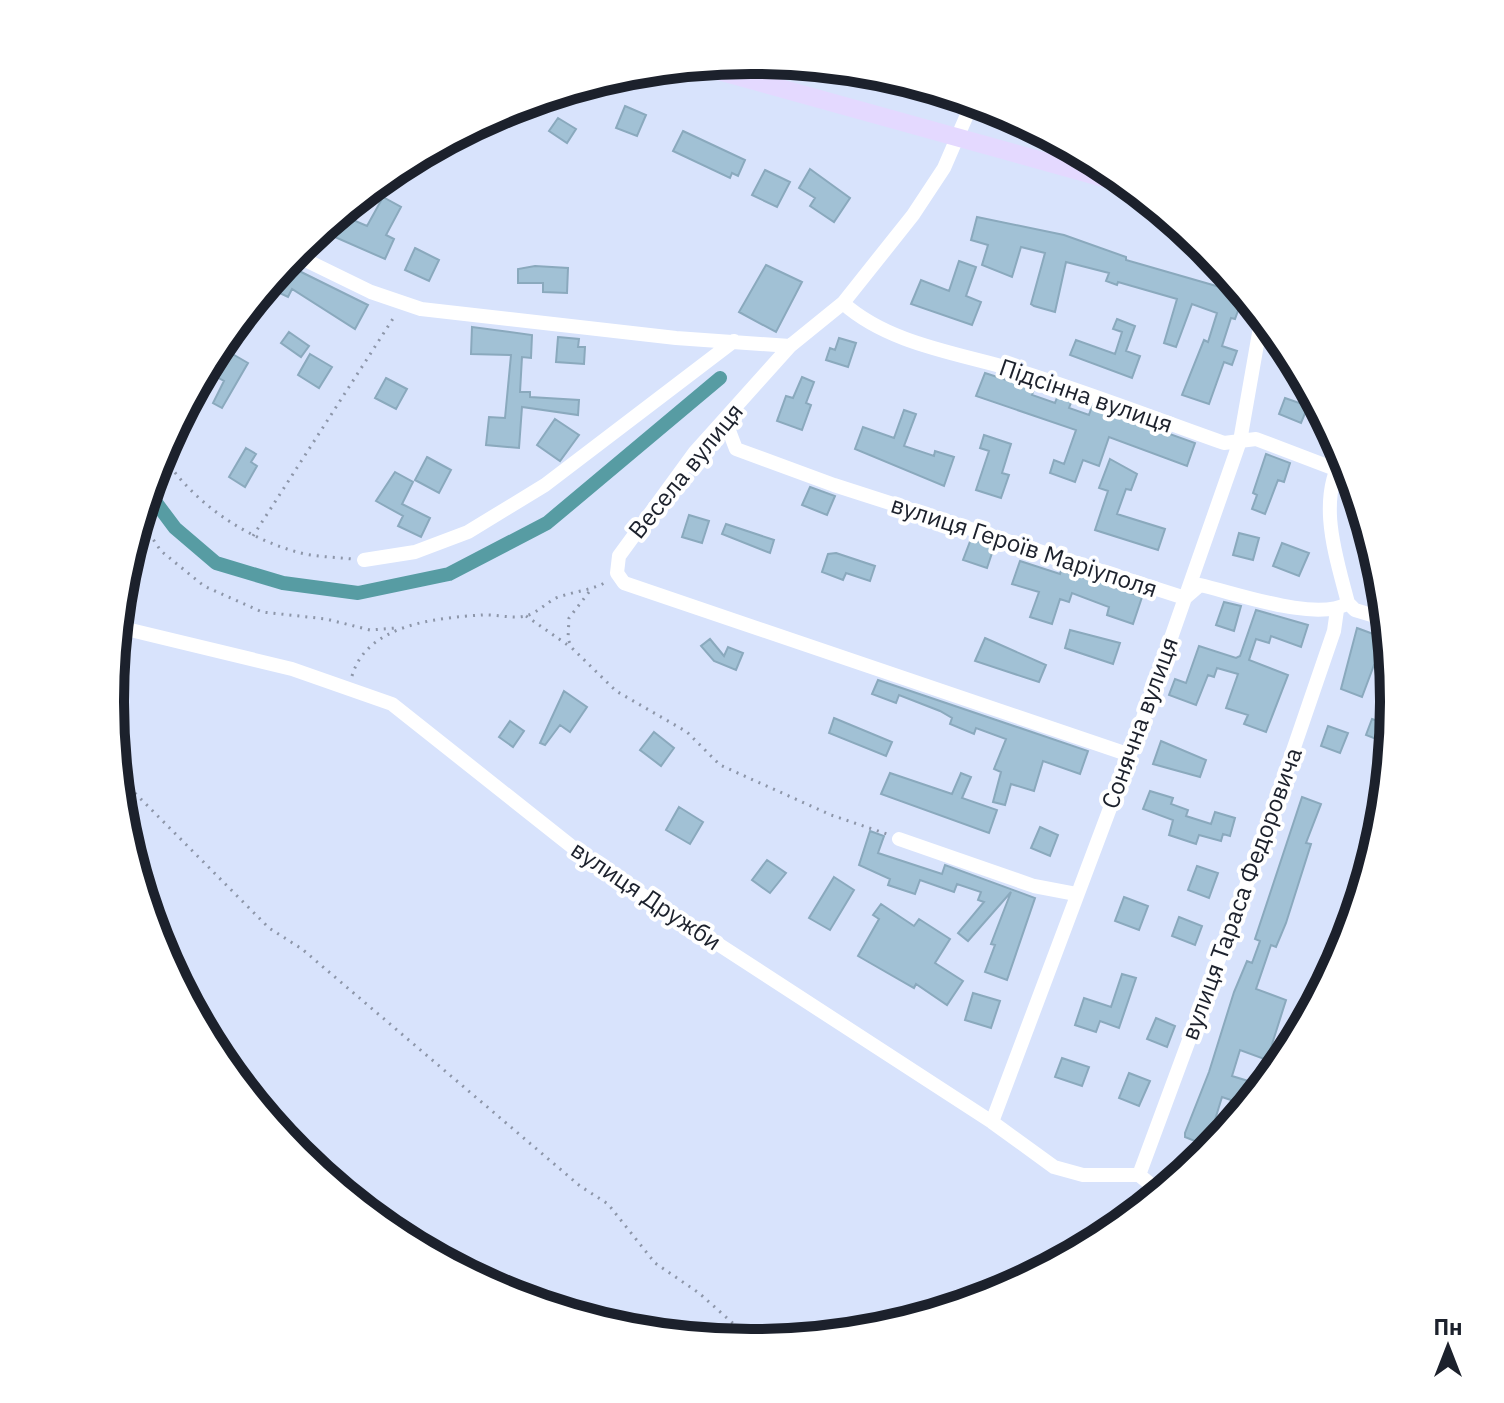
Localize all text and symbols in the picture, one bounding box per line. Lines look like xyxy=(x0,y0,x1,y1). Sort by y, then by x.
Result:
street label: Підсінна вулиця xyxy=(995,350,1177,440)
street label: Весела вулиця xyxy=(621,396,750,545)
street label: вулиця Героїв Маріуполя xyxy=(887,488,1162,604)
street label: Сонячна вулиця xyxy=(1093,632,1185,813)
street label: вулиця Тараса Федоровича xyxy=(1173,743,1309,1044)
street label: вулиця Дружби xyxy=(565,833,728,957)
north arrow xyxy=(1408,1307,1488,1387)
text: Пн xyxy=(1433,1312,1463,1341)

